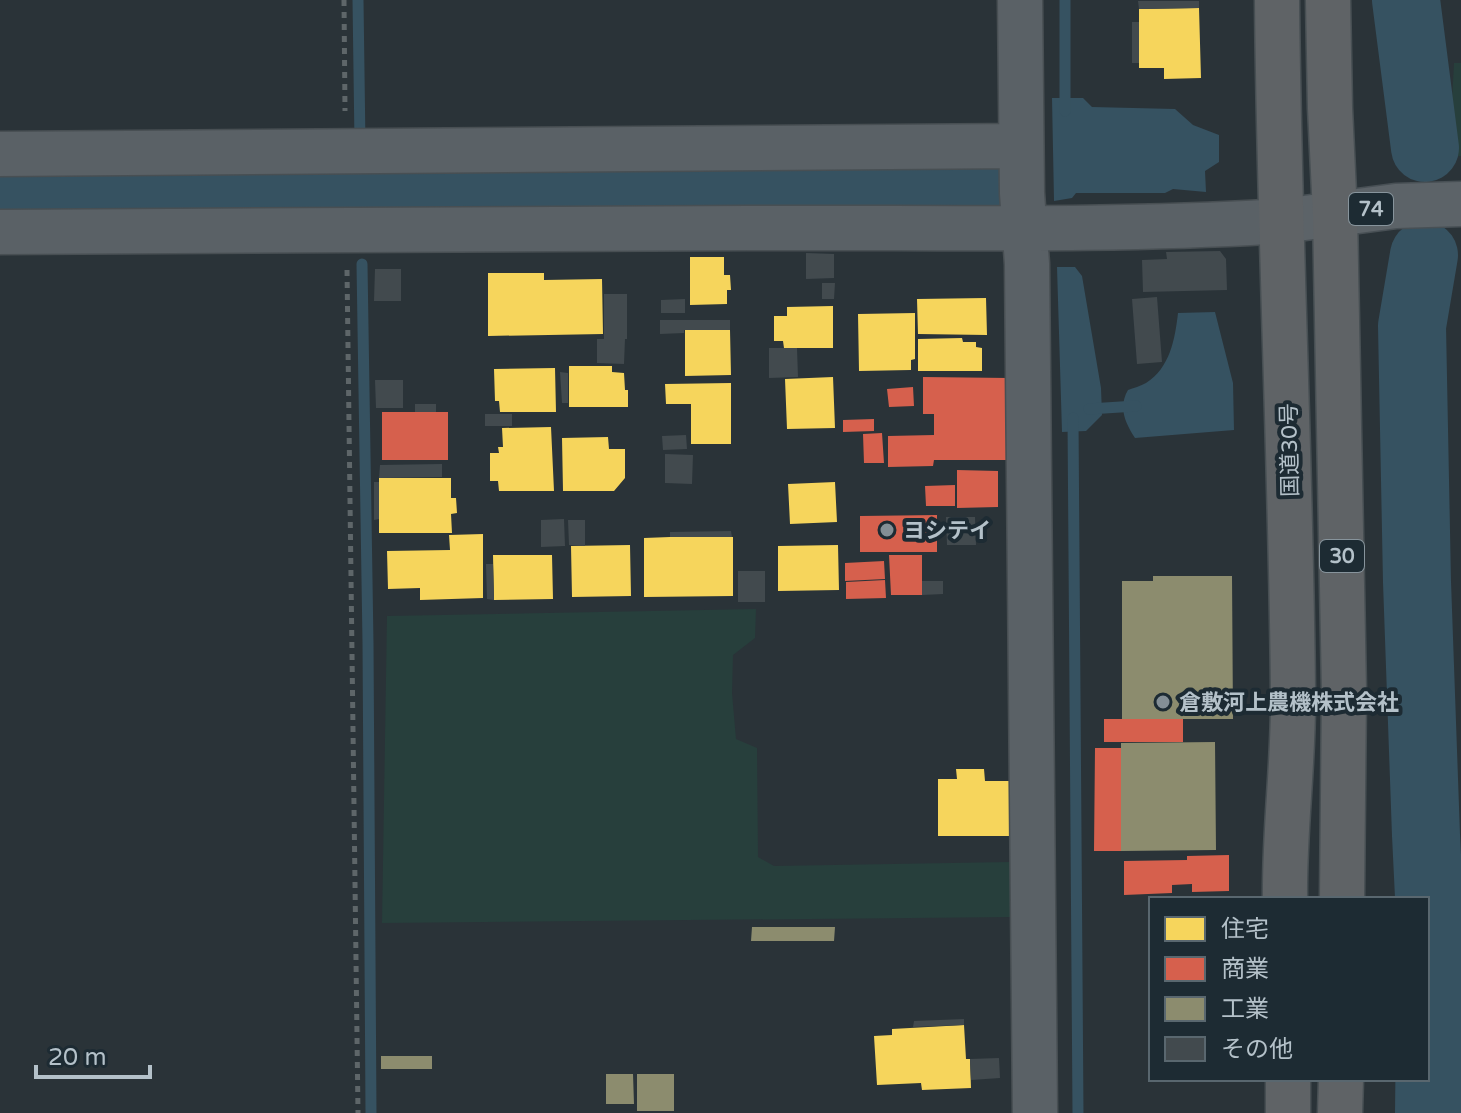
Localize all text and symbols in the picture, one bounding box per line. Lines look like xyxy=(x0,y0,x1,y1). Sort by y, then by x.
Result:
road number: 74 xyxy=(1349,193,1393,225)
street label: 国道30号 xyxy=(1276,403,1304,497)
place label: ヨシテイ xyxy=(903,518,991,544)
marker: ヨシテイ xyxy=(878,521,896,539)
road number: 30 xyxy=(1320,540,1364,572)
place label: 倉敷河上農機株式会社 xyxy=(1179,690,1399,716)
marker: 倉敷河上農機株式会社 xyxy=(1154,693,1172,711)
legend xyxy=(1149,897,1429,1081)
text: 住宅 xyxy=(1221,915,1269,944)
text: 商業 xyxy=(1221,955,1269,984)
text: 工業 xyxy=(1221,995,1269,1024)
scale bar xyxy=(36,1029,150,1079)
text: その他 xyxy=(1221,1035,1293,1064)
text: 20 m xyxy=(48,1043,106,1072)

